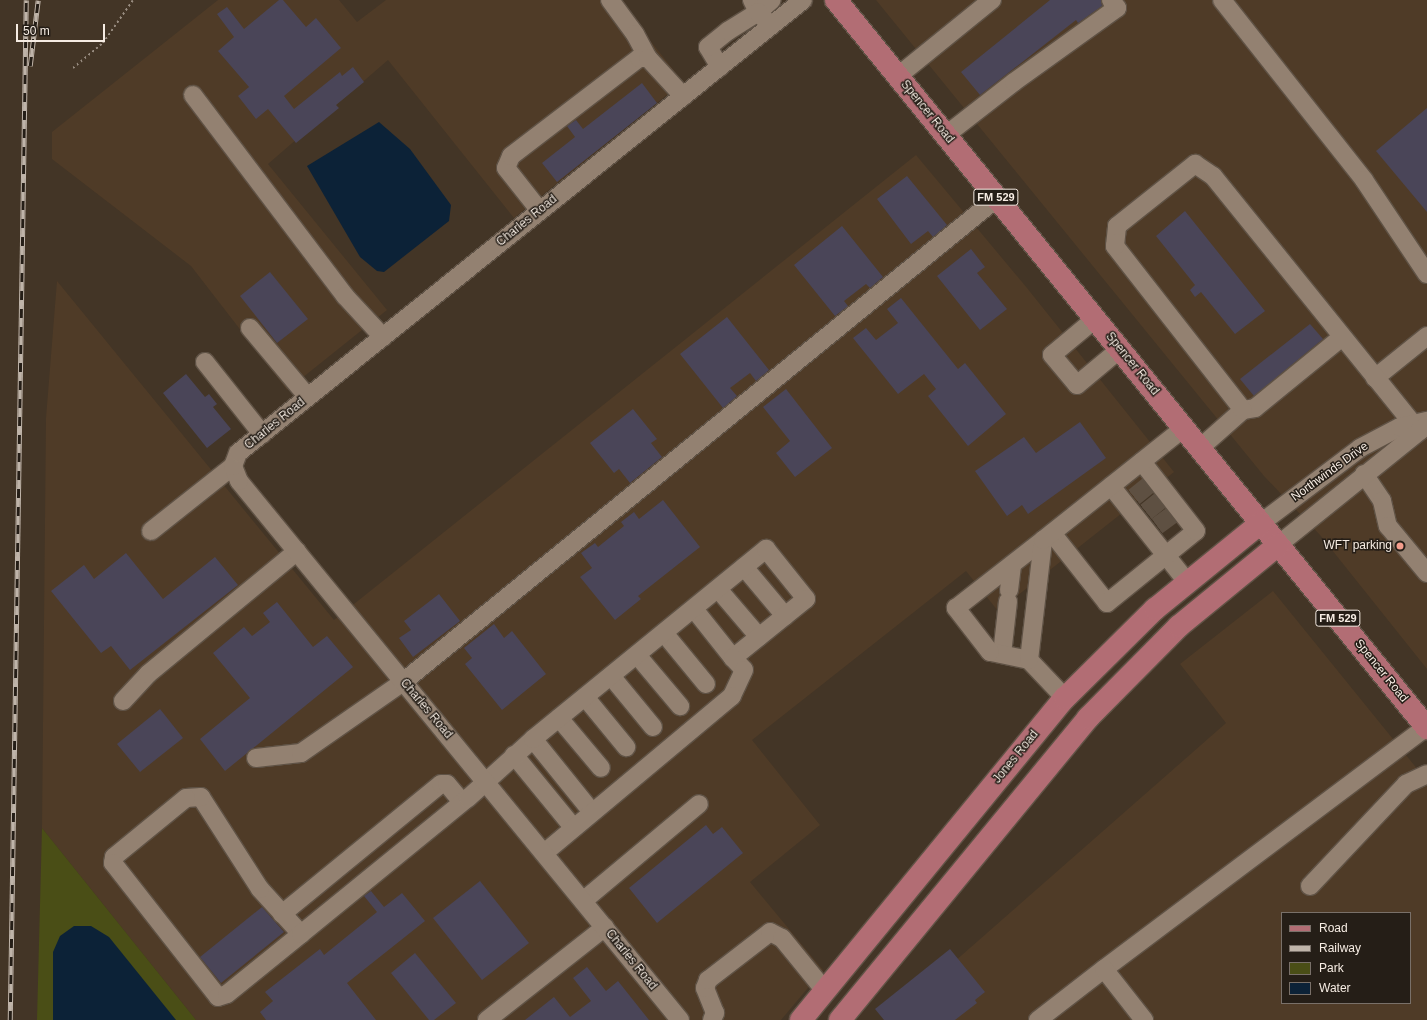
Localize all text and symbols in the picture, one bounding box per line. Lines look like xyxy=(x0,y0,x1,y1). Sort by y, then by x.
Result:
scale bar xyxy=(18,16,107,42)
text: 50 m xyxy=(23,24,50,38)
street label: Spencer Road xyxy=(897,78,957,146)
road number: FM 529 xyxy=(973,188,1019,206)
street label: Charles Road xyxy=(494,192,560,250)
street label: Spencer Road xyxy=(1102,330,1162,398)
street label: Charles Road xyxy=(242,395,308,453)
street label: Northwinds Drive xyxy=(1289,439,1371,505)
place label: WFT parking xyxy=(1323,539,1392,553)
marker: WFT parking xyxy=(1395,541,1405,551)
road number: FM 529 xyxy=(1315,609,1361,627)
street label: Spencer Road xyxy=(1351,637,1411,705)
street label: Charles Road xyxy=(397,676,455,742)
street label: Jones Road xyxy=(990,728,1042,786)
legend xyxy=(1281,912,1411,1004)
text: Road xyxy=(1319,921,1348,935)
street label: Charles Road xyxy=(602,927,660,993)
text: Railway xyxy=(1319,941,1361,955)
text: Park xyxy=(1319,961,1344,975)
text: Water xyxy=(1319,981,1351,995)

